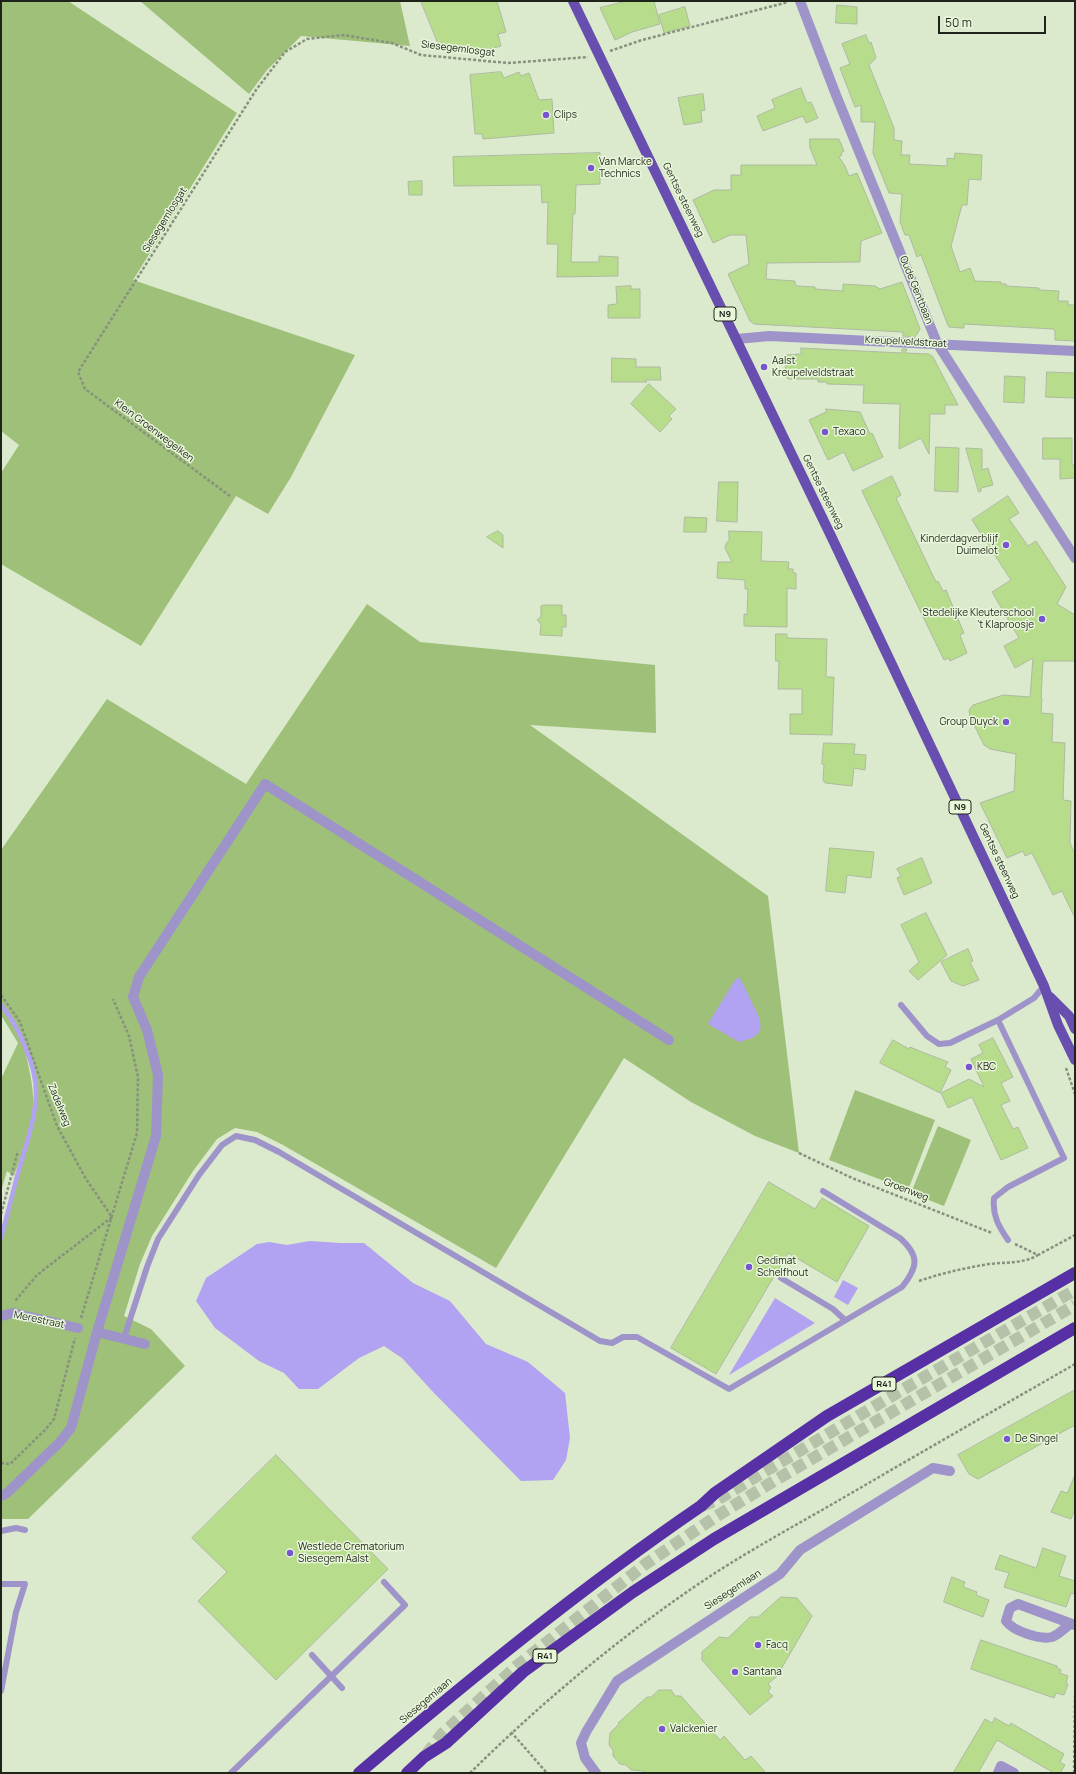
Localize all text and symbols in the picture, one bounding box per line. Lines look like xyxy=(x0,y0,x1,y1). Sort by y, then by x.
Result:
scale bar xyxy=(940,8,1048,34)
text: 50 m xyxy=(945,14,972,31)
street label: Siesegemlosgat xyxy=(420,39,496,59)
place label: Clips xyxy=(554,109,577,121)
marker: Clips xyxy=(541,110,551,120)
place label: Van Marcke Technics xyxy=(599,156,652,180)
street label: Gentse steenweg xyxy=(660,161,706,239)
marker: Van Marcke Technics xyxy=(586,163,596,173)
street label: Siesegemlosgat xyxy=(140,185,190,255)
street label: Oude Gentbaan xyxy=(897,254,935,326)
road number: N9 xyxy=(714,307,736,321)
street label: Kreupelveldstraat xyxy=(865,334,947,350)
place label: Aalst Kreupelveldstraat xyxy=(772,355,854,378)
marker: Aalst Kreupelveldstraat xyxy=(759,362,769,372)
street label: Klein Groenwegelken xyxy=(112,397,196,465)
place label: Texaco xyxy=(833,426,866,438)
marker: Texaco xyxy=(820,427,830,437)
street label: Gentse steenweg xyxy=(800,453,846,531)
place label: Kinderdagverblijf Duimelot xyxy=(920,533,998,556)
marker: Kinderdagverblijf Duimelot xyxy=(1001,540,1011,550)
place label: Stedelijke Kleuterschool 't Klaproosje xyxy=(923,607,1034,630)
marker: Stedelijke Kleuterschool 't Klaproosje xyxy=(1037,614,1047,624)
place label: Group Duyck xyxy=(939,716,998,728)
marker: Group Duyck xyxy=(1001,717,1011,727)
road number: N9 xyxy=(949,800,971,814)
street label: Gentse steenweg xyxy=(976,822,1022,900)
place label: KBC xyxy=(977,1061,996,1073)
marker: KBC xyxy=(964,1062,974,1072)
street label: Zadelweg xyxy=(45,1082,73,1128)
street label: Groenweg xyxy=(882,1176,930,1204)
place label: Gedimat Schelfhout xyxy=(757,1255,808,1278)
marker: Gedimat Schelfhout xyxy=(744,1262,754,1272)
street label: Merestraat xyxy=(13,1309,65,1331)
road number: R41 xyxy=(872,1377,896,1391)
place label: De Singel xyxy=(1015,1433,1058,1445)
marker: De Singel xyxy=(1002,1434,1012,1444)
place label: Westlede Crematorium Siesegem Aalst xyxy=(298,1541,404,1564)
marker: Westlede Crematorium Siesegem Aalst xyxy=(285,1548,295,1558)
street label: Siesegemlaan xyxy=(703,1567,763,1613)
place label: Facq xyxy=(766,1639,788,1651)
marker: Facq xyxy=(753,1640,763,1650)
road number: R41 xyxy=(533,1649,557,1663)
place label: Santana xyxy=(743,1666,782,1678)
marker: Santana xyxy=(730,1667,740,1677)
street label: Siesegemlaan xyxy=(397,1676,455,1726)
place label: Valckenier xyxy=(670,1723,717,1735)
marker: Valckenier xyxy=(657,1724,667,1734)

